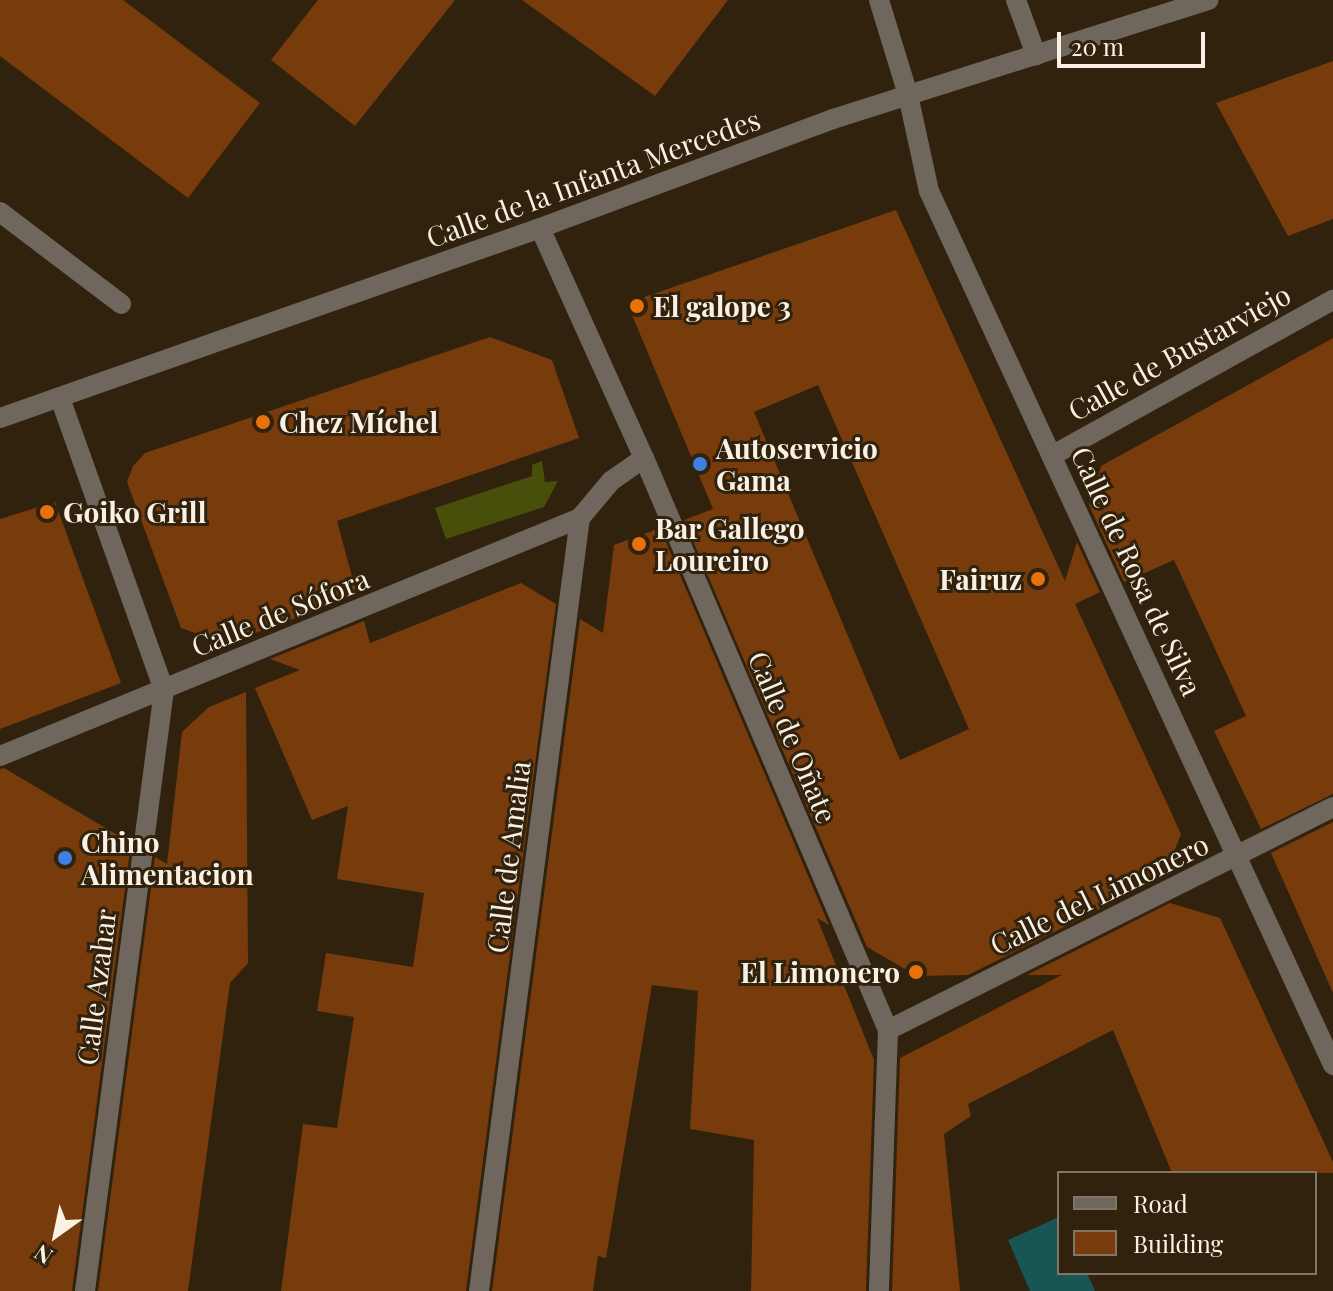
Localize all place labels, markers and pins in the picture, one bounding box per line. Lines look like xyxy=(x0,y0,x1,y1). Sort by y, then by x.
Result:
place label: El galope 3 xyxy=(653,289,791,323)
marker: El galope 3 xyxy=(628,297,646,315)
place label: Chez Míchel xyxy=(279,405,438,439)
marker: Chez Míchel xyxy=(254,413,272,431)
place label: Autoservicio Gama xyxy=(716,431,878,497)
marker: Autoservicio Gama xyxy=(691,455,709,473)
place label: Goiko Grill xyxy=(63,495,206,529)
marker: Goiko Grill xyxy=(38,503,56,521)
place label: Bar Gallego Loureiro xyxy=(655,511,805,577)
marker: Bar Gallego Loureiro xyxy=(630,535,648,553)
place label: Fairuz xyxy=(939,562,1022,596)
marker: Fairuz xyxy=(1029,570,1047,588)
place label: Chino Alimentacion xyxy=(81,825,254,891)
marker: Chino Alimentacion xyxy=(56,849,74,867)
place label: El Limonero xyxy=(740,955,900,989)
marker: El Limonero xyxy=(907,963,925,981)

